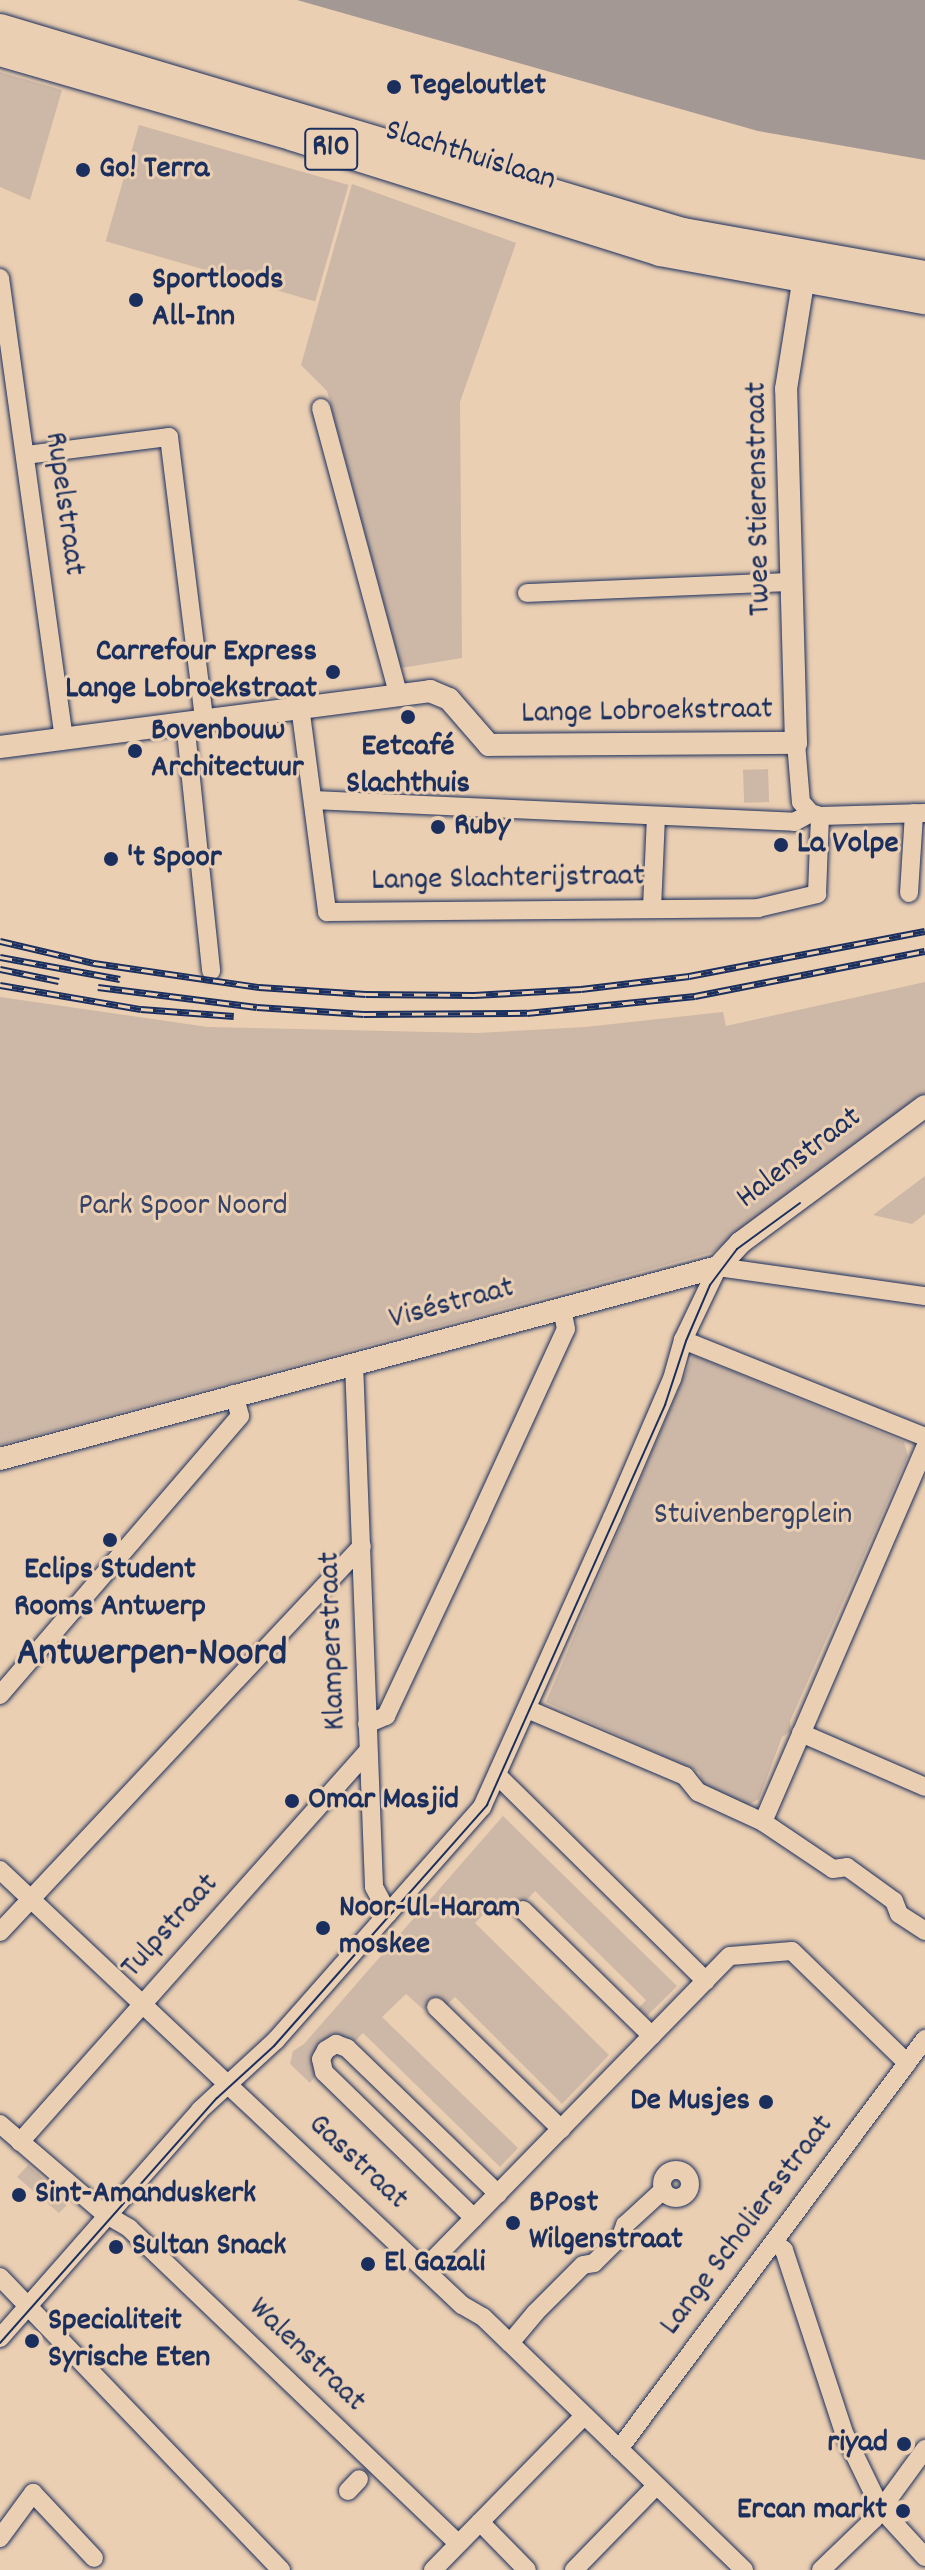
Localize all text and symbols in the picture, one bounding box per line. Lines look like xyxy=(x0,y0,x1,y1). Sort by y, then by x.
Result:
place label: Tegeloutlet xyxy=(410,68,546,106)
marker: Tegeloutlet xyxy=(385,78,403,96)
street label: Slachthuislaan xyxy=(380,113,560,201)
road number: R10 xyxy=(303,123,359,175)
place label: Go! Terra xyxy=(99,151,209,189)
marker: Go! Terra xyxy=(74,161,92,179)
place label: Sportloods All-Inn xyxy=(152,263,283,338)
marker: Sportloods All-Inn xyxy=(127,291,145,309)
street label: Twee Stierenstraat xyxy=(739,381,781,617)
street label: Rupelstraat xyxy=(34,430,92,578)
place label: Carrefour Express Lange Lobroekstraat xyxy=(65,635,317,710)
marker: Carrefour Express Lange Lobroekstraat xyxy=(324,663,342,681)
street label: Lange Lobroekstraat xyxy=(521,692,773,734)
marker: Eetcafé Slachthuis xyxy=(399,708,417,726)
place label: Bovenbouw Architectuur xyxy=(151,714,304,789)
place label: Eetcafé Slachthuis xyxy=(346,730,470,805)
marker: Bovenbouw Architectuur xyxy=(126,742,144,760)
place label: Ruby xyxy=(454,808,510,846)
marker: Ruby xyxy=(429,818,447,836)
place label: La Volpe xyxy=(797,826,899,864)
marker: La Volpe xyxy=(772,836,790,854)
place label: 't Spoor xyxy=(127,840,222,878)
marker: 't Spoor xyxy=(102,850,120,868)
street label: Lange Slachterijstraat xyxy=(371,858,645,902)
street label: Halenstraat xyxy=(730,1099,870,1219)
park label: Park Spoor Noord xyxy=(78,1188,288,1226)
street label: Viséstraat xyxy=(385,1270,519,1340)
park label: Stuivenbergplein xyxy=(654,1497,852,1535)
marker: Eclips Student Rooms Antwerp xyxy=(101,1531,119,1549)
street label: Klamperstraat xyxy=(312,1551,356,1731)
place label: Eclips Student Rooms Antwerp xyxy=(14,1553,206,1628)
district label: Antwerpen-Noord xyxy=(17,1632,287,1680)
place label: Omar Masjid xyxy=(308,1782,459,1820)
marker: Omar Masjid xyxy=(283,1792,301,1810)
street label: Tulpstraat xyxy=(114,1867,228,1987)
place label: Noor-Ul-Haram moskee xyxy=(339,1891,520,1966)
marker: Noor-Ul-Haram moskee xyxy=(314,1919,332,1937)
place label: De Musjes xyxy=(630,2083,750,2121)
marker: De Musjes xyxy=(757,2093,775,2111)
street label: Gasstraat xyxy=(299,2107,415,2219)
street label: Lange Scholiersstraat xyxy=(653,2108,843,2344)
place label: Sint-Amanduskerk xyxy=(35,2176,256,2214)
marker: Sint-Amanduskerk xyxy=(10,2186,28,2204)
place label: BPost Wilgenstraat xyxy=(529,2186,683,2261)
marker: BPost Wilgenstraat xyxy=(504,2214,522,2232)
place label: Sultan Snack xyxy=(132,2228,286,2266)
marker: Sultan Snack xyxy=(107,2238,125,2256)
place label: El Gazali xyxy=(384,2245,485,2283)
marker: El Gazali xyxy=(359,2255,377,2273)
street label: Walenstraat xyxy=(239,2290,373,2422)
place label: Specialiteit Syrische Eten xyxy=(48,2304,210,2379)
marker: Specialiteit Syrische Eten xyxy=(23,2332,41,2350)
place label: riyad xyxy=(827,2425,888,2463)
marker: riyad xyxy=(895,2435,913,2453)
place label: Ercan markt xyxy=(737,2492,887,2530)
marker: Ercan markt xyxy=(894,2502,912,2520)

